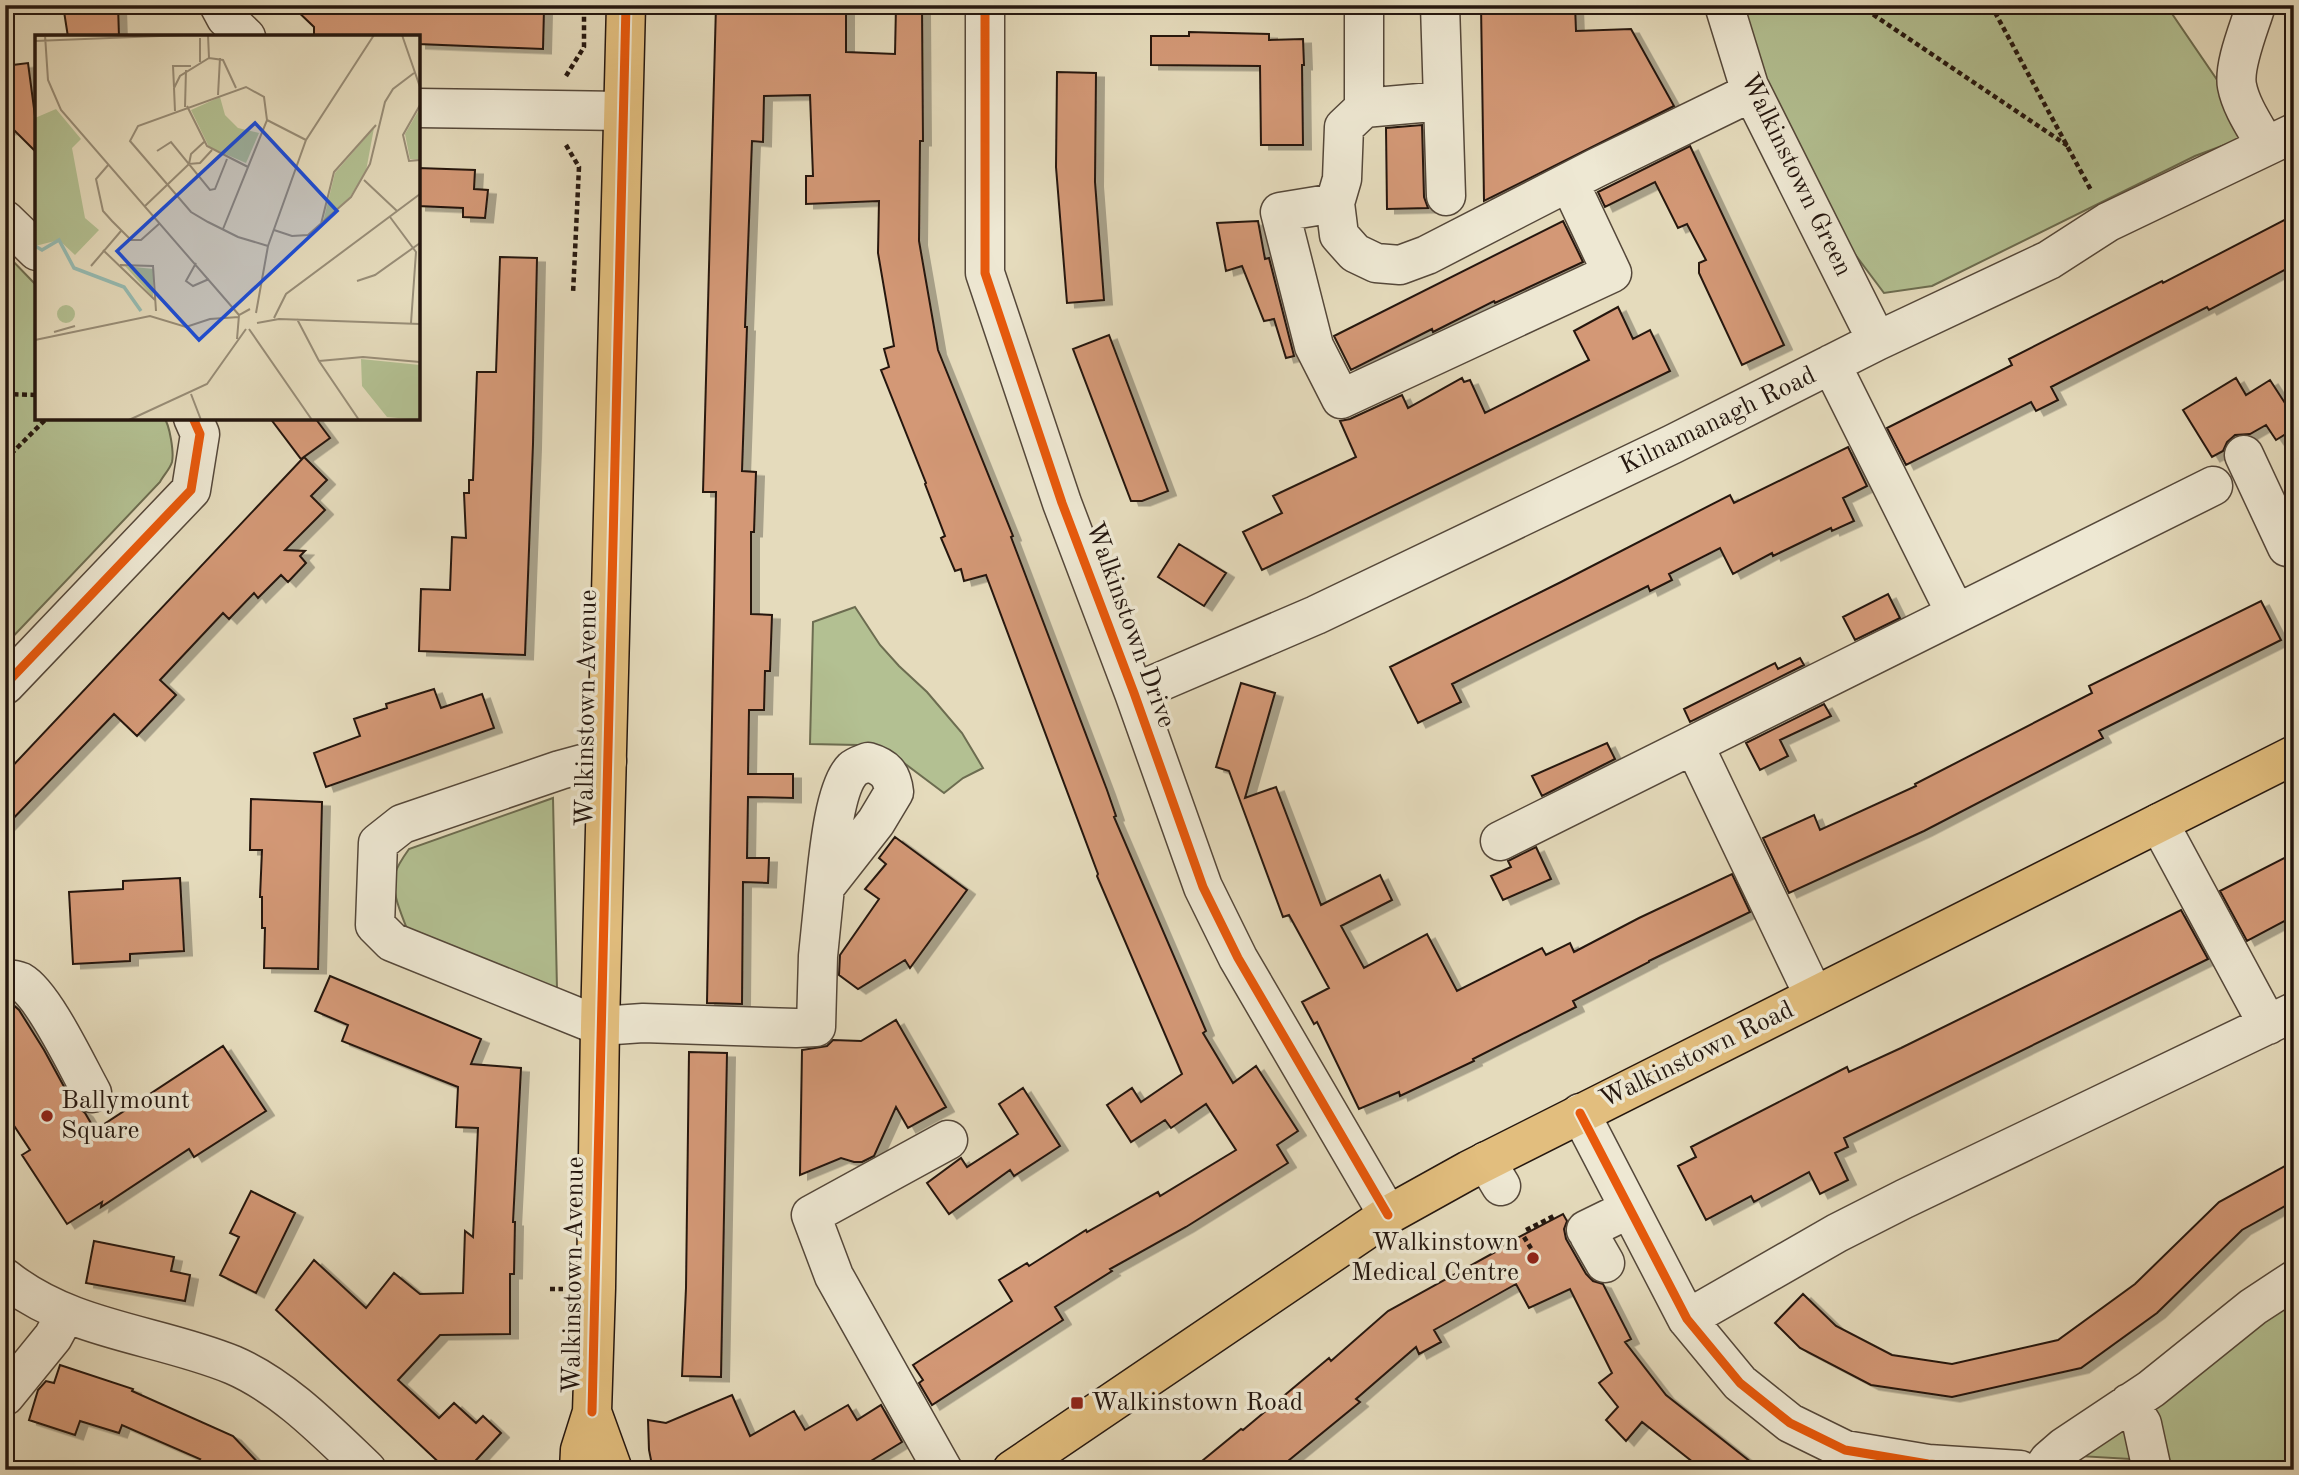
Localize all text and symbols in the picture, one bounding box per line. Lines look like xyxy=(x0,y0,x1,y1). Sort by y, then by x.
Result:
inset map xyxy=(35,35,420,420)
street label: Walkinstown Green xyxy=(1736,70,1856,280)
street label: Kilnamanagh Road xyxy=(1616,362,1820,480)
street label: Walkinstown Drive xyxy=(1081,519,1179,731)
street label: Walkinstown Avenue xyxy=(572,589,602,827)
street label: Walkinstown Road xyxy=(1596,997,1798,1113)
place label: Ballymount Square xyxy=(61,1088,190,1144)
marker: Ballymount Square xyxy=(39,1108,55,1124)
street label: Walkinstown Avenue xyxy=(559,1156,589,1394)
place label: Walkinstown Medical Centre xyxy=(1351,1230,1519,1286)
marker: Walkinstown Medical Centre xyxy=(1525,1250,1541,1266)
place label: Walkinstown Road xyxy=(1091,1390,1303,1416)
marker: Walkinstown Road xyxy=(1069,1395,1085,1411)

